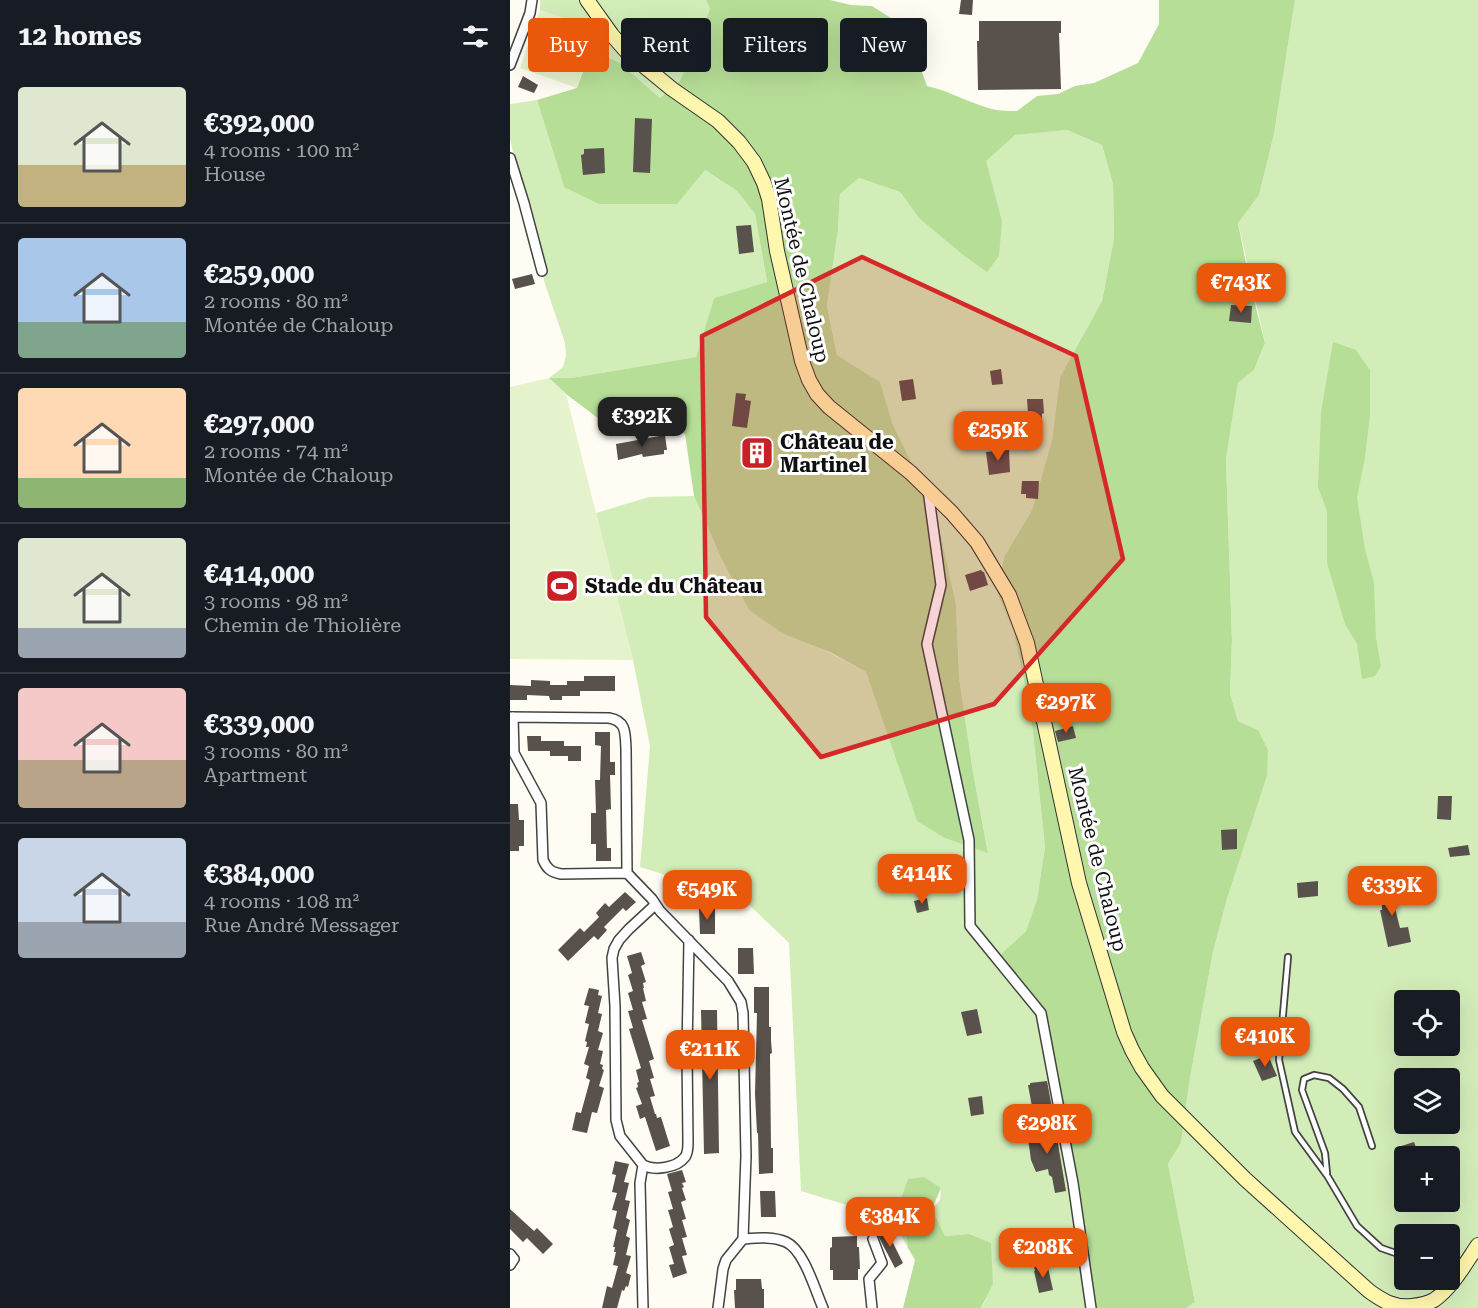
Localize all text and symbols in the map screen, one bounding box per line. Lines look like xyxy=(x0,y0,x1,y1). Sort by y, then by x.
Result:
chip: Buy xyxy=(528,18,609,72)
chip: Rent xyxy=(621,18,711,72)
chip: Filters xyxy=(723,18,828,72)
chip: New xyxy=(840,18,927,72)
icon: filters xyxy=(459,20,492,53)
text: 12 homes xyxy=(18,21,142,51)
text: €392,000 xyxy=(204,108,314,138)
icon: home xyxy=(66,111,138,183)
text: 4 rooms · 100 m² xyxy=(204,138,359,162)
text: House xyxy=(204,162,266,186)
street label: Montée de Chaloup xyxy=(769,175,835,365)
text: €259,000 xyxy=(204,259,314,289)
icon: home xyxy=(66,262,138,334)
pin: €743K xyxy=(1199,263,1283,314)
text: €743K xyxy=(1211,270,1271,294)
text: 2 rooms · 80 m² xyxy=(204,289,348,313)
text: Montée de Chaloup xyxy=(204,313,393,337)
pin: €392K xyxy=(600,397,684,448)
text: €392K xyxy=(612,404,672,428)
text: €297,000 xyxy=(204,409,314,439)
pin: €259K xyxy=(956,411,1040,462)
icon: home xyxy=(66,412,138,484)
text: €259K xyxy=(968,418,1028,442)
place label: Château de Martinel xyxy=(780,430,894,477)
building icon: Château de Martinel xyxy=(739,435,775,471)
text: 2 rooms · 74 m² xyxy=(204,439,348,463)
text: Montée de Chaloup xyxy=(204,463,393,487)
text: €414,000 xyxy=(204,559,314,589)
icon: home xyxy=(66,562,138,634)
sports icon: Stade du Château xyxy=(544,568,580,604)
place label: Stade du Château xyxy=(585,574,763,598)
text: 3 rooms · 98 m² xyxy=(204,589,348,613)
text: Chemin de Thiolière xyxy=(204,613,401,637)
pin: €297K xyxy=(1024,683,1108,734)
text: €297K xyxy=(1036,690,1096,714)
text: €339,000 xyxy=(204,709,314,739)
icon: home xyxy=(66,712,138,784)
text: 3 rooms · 80 m² xyxy=(204,739,348,763)
text: Apartment xyxy=(204,763,307,787)
street label: Montée de Chaloup xyxy=(1063,764,1133,954)
pin: €414K xyxy=(880,854,964,905)
text: €384,000 xyxy=(204,859,314,889)
text: €414K xyxy=(892,861,952,885)
icon: home xyxy=(66,862,138,934)
pin: €339K xyxy=(1350,866,1434,917)
pin: €549K xyxy=(665,870,749,921)
text: €339K xyxy=(1362,873,1422,897)
text: €549K xyxy=(677,877,737,901)
text: 4 rooms · 108 m² xyxy=(204,889,359,913)
text: Rue André Messager xyxy=(204,913,399,937)
map controls xyxy=(1394,990,1460,1290)
button: locate xyxy=(1394,990,1460,1056)
pin: €410K xyxy=(1223,1017,1307,1068)
text: €410K xyxy=(1235,1024,1295,1048)
pin: €211K xyxy=(668,1030,752,1081)
text: €211K xyxy=(680,1037,740,1061)
button: layers xyxy=(1394,1068,1460,1134)
pin: €298K xyxy=(1005,1104,1089,1155)
text: €298K xyxy=(1017,1111,1077,1135)
button: + xyxy=(1394,1146,1460,1212)
pin: €384K xyxy=(848,1197,932,1248)
text: €384K xyxy=(860,1204,920,1228)
button: − xyxy=(1394,1224,1460,1290)
pin: €208K xyxy=(1001,1228,1085,1279)
text: €208K xyxy=(1013,1235,1073,1259)

